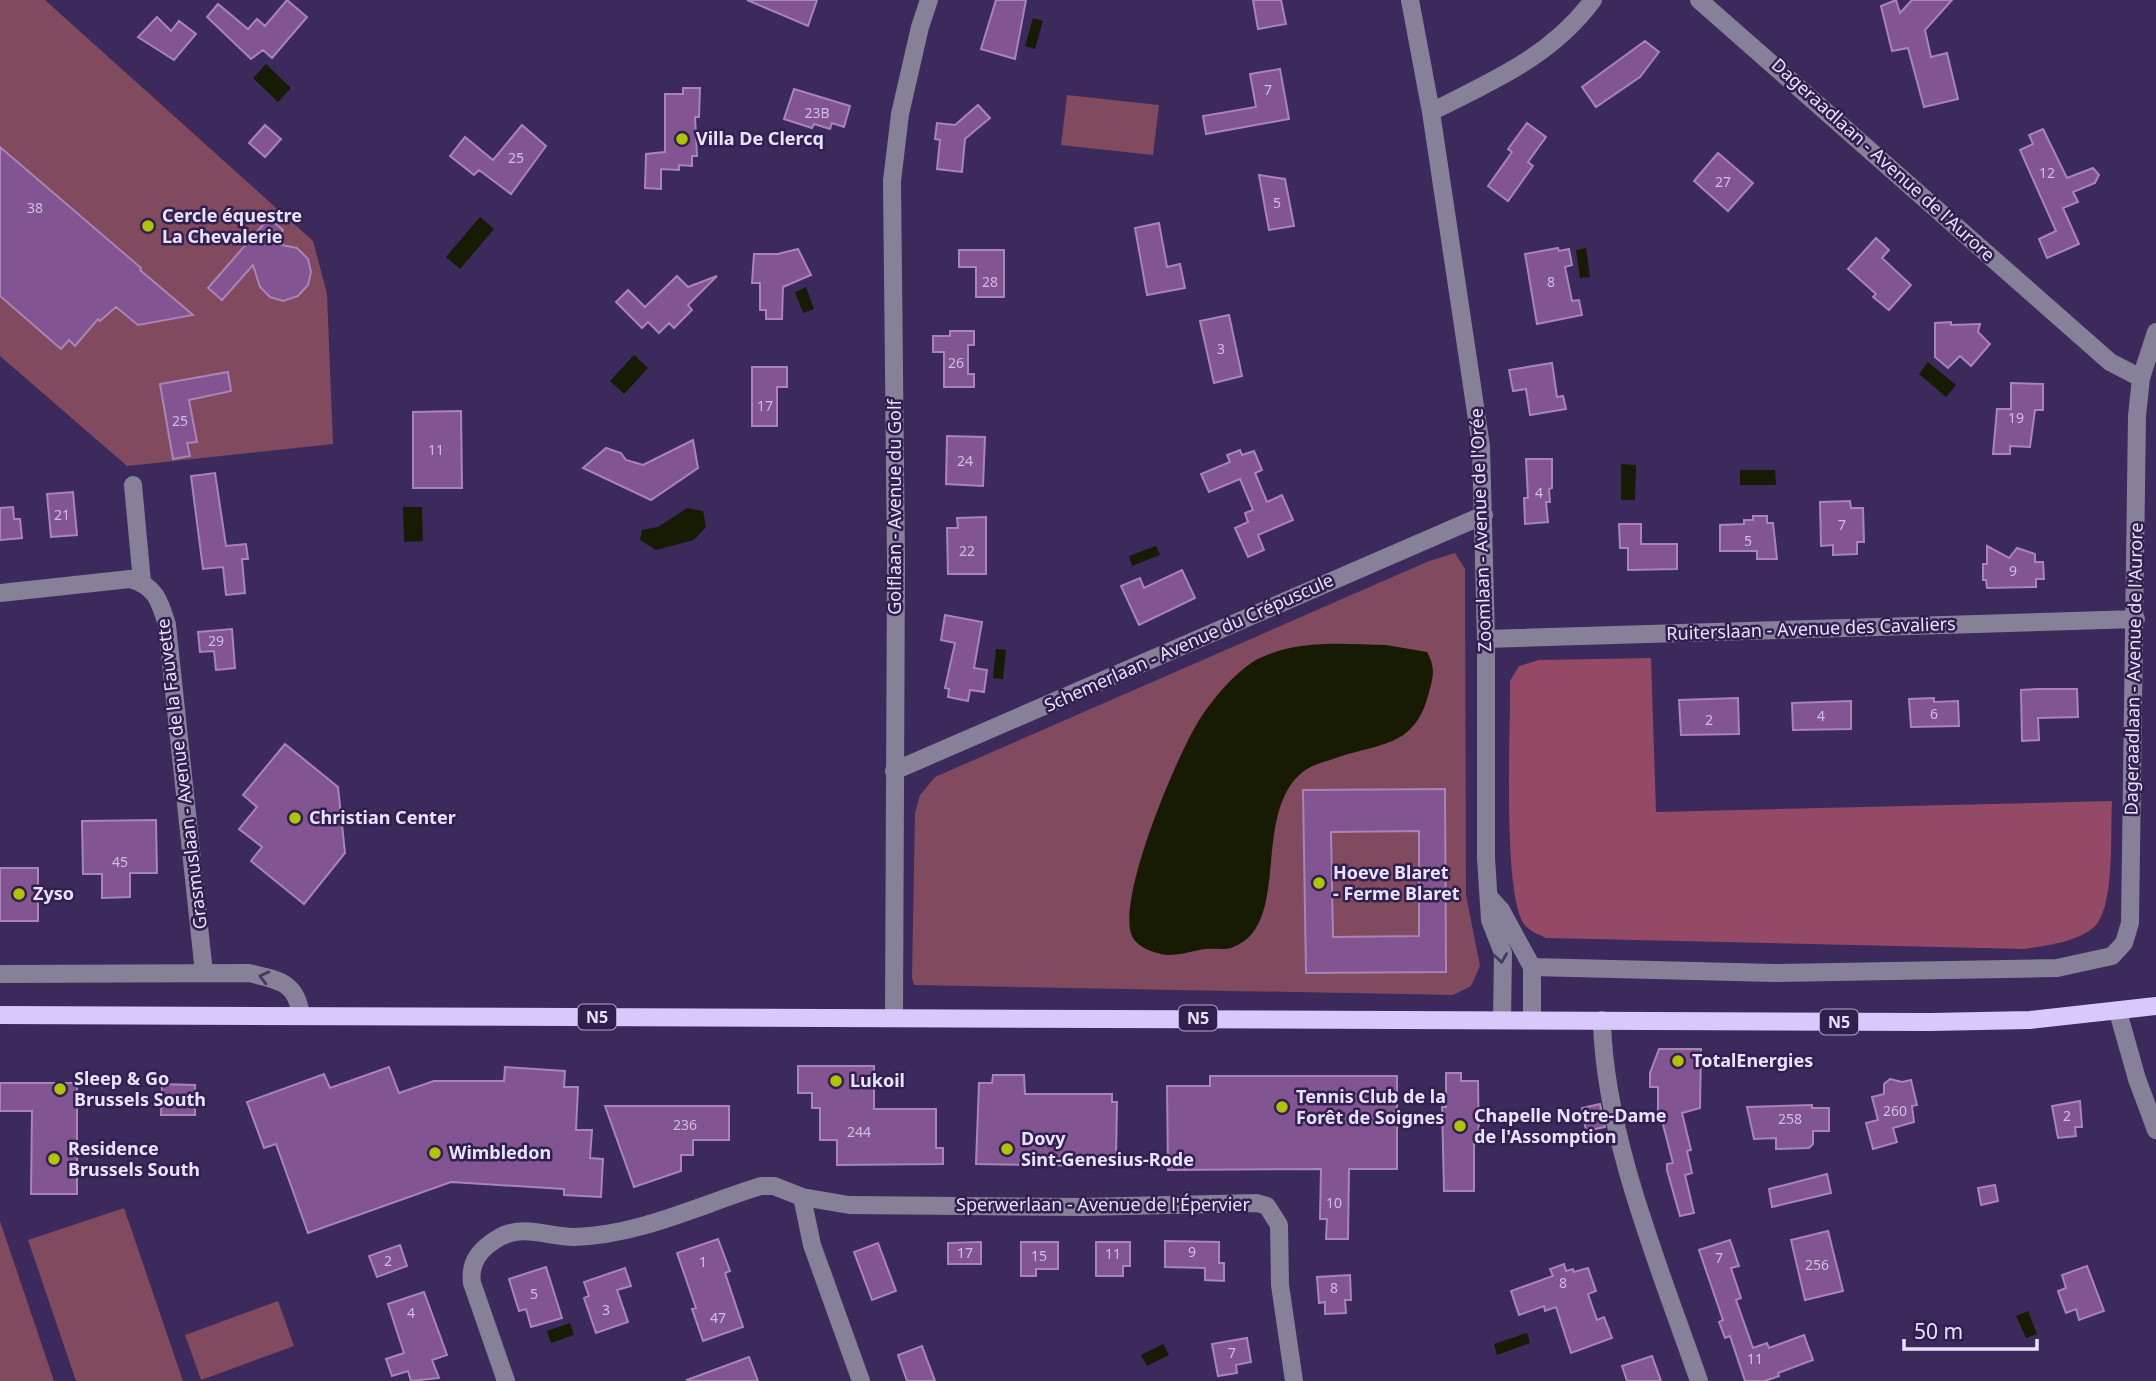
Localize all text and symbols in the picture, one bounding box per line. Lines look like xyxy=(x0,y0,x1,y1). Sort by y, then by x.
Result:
street label: Dageraadlaan - Avenue de l'Aurore xyxy=(1767,52,2001,266)
house number: 7 xyxy=(1264,80,1272,99)
house number: 23B xyxy=(804,103,830,122)
place label: Villa De Clercq xyxy=(696,126,824,150)
marker: Villa De Clercq xyxy=(674,131,690,147)
house number: 25 xyxy=(508,148,524,167)
house number: 12 xyxy=(2039,163,2055,182)
house number: 27 xyxy=(1715,172,1731,191)
house number: 5 xyxy=(1273,193,1281,212)
house number: 38 xyxy=(27,198,43,217)
place label: Cercle équestre La Chevalerie xyxy=(162,203,302,248)
marker: Cercle équestre La Chevalerie xyxy=(140,218,156,234)
house number: 28 xyxy=(982,272,998,291)
house number: 8 xyxy=(1547,272,1555,291)
house number: 3 xyxy=(1217,339,1225,358)
house number: 26 xyxy=(948,353,964,372)
house number: 17 xyxy=(757,396,773,415)
street label: Golflaan - Avenue du Golf xyxy=(882,398,906,615)
street label: Zoomlaan - Avenue de l'Orée xyxy=(1464,408,1496,652)
house number: 19 xyxy=(2008,408,2024,427)
house number: 25 xyxy=(172,411,188,430)
house number: 11 xyxy=(428,440,444,459)
house number: 24 xyxy=(957,451,973,470)
house number: 4 xyxy=(1535,483,1543,502)
house number: 21 xyxy=(54,505,70,524)
house number: 7 xyxy=(1838,515,1846,534)
street label: Dageraadlaan - Avenue de l'Aurore xyxy=(2118,522,2148,816)
house number: 5 xyxy=(1744,531,1752,550)
house number: 22 xyxy=(959,541,975,560)
house number: 9 xyxy=(2009,561,2017,580)
street label: Schemerlaan - Avenue du Crépuscule xyxy=(1040,567,1337,717)
street label: Ruiterslaan - Avenue des Cavaliers xyxy=(1666,611,1956,645)
street label: Grasmuslaan - Avenue de la Fauvette xyxy=(150,617,212,931)
house number: 29 xyxy=(208,631,224,650)
house number: 6 xyxy=(1930,704,1938,723)
house number: 4 xyxy=(1817,706,1825,725)
house number: 2 xyxy=(1705,710,1713,729)
place label: Christian Center xyxy=(309,805,456,829)
marker: Christian Center xyxy=(287,810,303,826)
house number: 45 xyxy=(112,852,128,871)
place label: Hoeve Blaret - Ferme Blaret xyxy=(1333,860,1460,905)
marker: Hoeve Blaret - Ferme Blaret xyxy=(1311,875,1327,891)
place label: Zyso xyxy=(33,881,74,905)
marker: Zyso xyxy=(11,886,27,902)
one-way arrow xyxy=(1494,952,1509,964)
one-way arrow xyxy=(258,971,270,985)
road number: N5 xyxy=(578,1004,616,1030)
road number: N5 xyxy=(1179,1006,1217,1030)
road number: N5 xyxy=(1820,1010,1858,1034)
place label: TotalEnergies xyxy=(1692,1048,1813,1072)
marker: TotalEnergies xyxy=(1670,1053,1686,1069)
place label: Sleep & Go Brussels South xyxy=(74,1066,206,1111)
place label: Lukoil xyxy=(850,1068,905,1092)
marker: Lukoil xyxy=(828,1073,844,1089)
marker: Sleep & Go Brussels South xyxy=(52,1081,68,1097)
place label: Tennis Club de la Forêt de Soignes xyxy=(1296,1084,1446,1129)
marker: Tennis Club de la Forêt de Soignes xyxy=(1274,1099,1290,1115)
house number: 260 xyxy=(1883,1101,1907,1120)
place label: Chapelle Notre-Dame de l'Assomption xyxy=(1474,1103,1666,1148)
house number: 2 xyxy=(2063,1106,2071,1125)
house number: 258 xyxy=(1778,1109,1802,1128)
house number: 236 xyxy=(673,1115,697,1134)
marker: Chapelle Notre-Dame de l'Assomption xyxy=(1452,1118,1468,1134)
house number: 244 xyxy=(847,1122,871,1141)
place label: Dovy Sint-Genesius-Rode xyxy=(1021,1126,1194,1171)
place label: Residence Brussels South xyxy=(68,1136,200,1181)
place label: Wimbledon xyxy=(449,1140,551,1164)
marker: Dovy Sint-Genesius-Rode xyxy=(999,1141,1015,1157)
marker: Wimbledon xyxy=(427,1145,443,1161)
marker: Residence Brussels South xyxy=(46,1151,62,1167)
street label: Sperwerlaan - Avenue de l'Épervier xyxy=(956,1192,1251,1216)
house number: 10 xyxy=(1326,1193,1342,1212)
house number: 9 xyxy=(1188,1242,1196,1261)
house number: 17 xyxy=(957,1243,973,1262)
house number: 11 xyxy=(1105,1244,1121,1263)
house number: 15 xyxy=(1031,1246,1047,1265)
house number: 7 xyxy=(1715,1248,1723,1267)
house number: 2 xyxy=(384,1251,392,1270)
house number: 1 xyxy=(699,1252,707,1271)
house number: 256 xyxy=(1805,1255,1829,1274)
house number: 8 xyxy=(1559,1273,1567,1292)
house number: 8 xyxy=(1330,1278,1338,1297)
house number: 5 xyxy=(530,1284,538,1303)
house number: 3 xyxy=(602,1300,610,1319)
house number: 4 xyxy=(407,1303,415,1322)
house number: 47 xyxy=(710,1308,726,1327)
scale bar xyxy=(1904,1308,2037,1352)
text: 50 m xyxy=(1914,1317,1963,1345)
house number: 7 xyxy=(1228,1343,1236,1362)
house number: 11 xyxy=(1747,1349,1763,1368)

